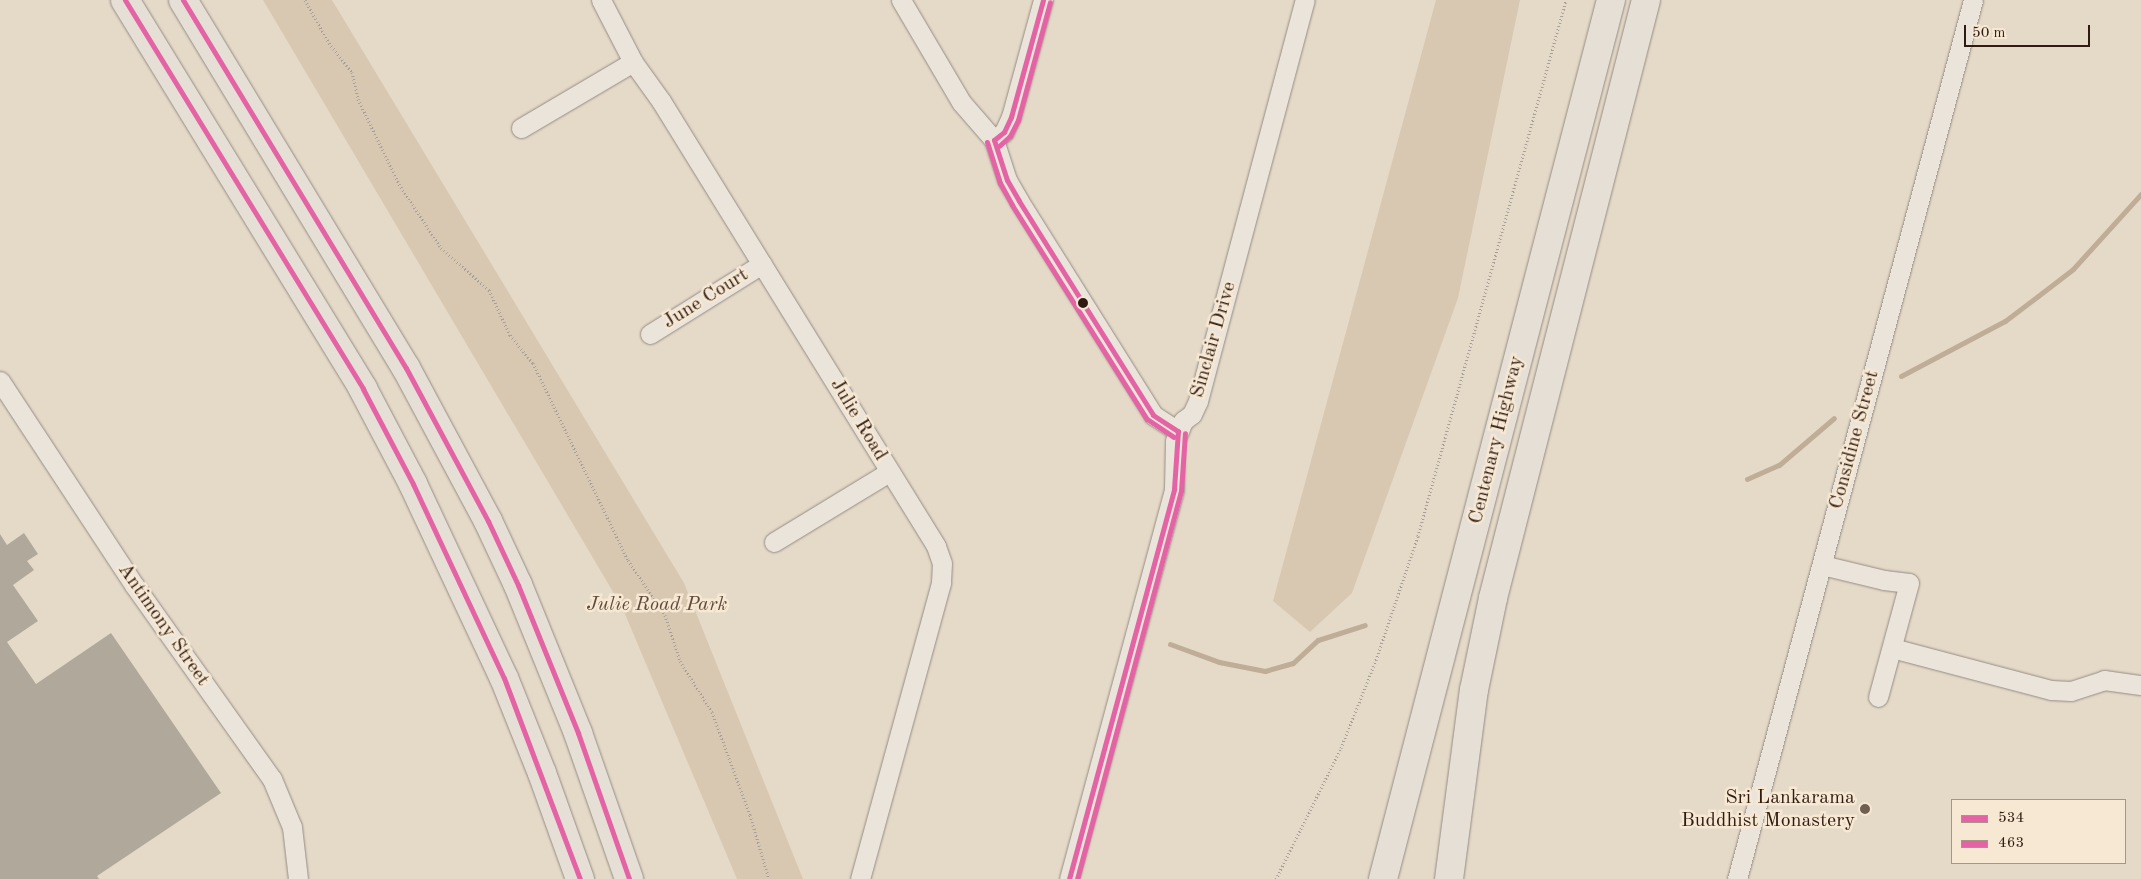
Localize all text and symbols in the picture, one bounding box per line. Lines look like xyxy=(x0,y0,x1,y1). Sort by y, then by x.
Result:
scale bar xyxy=(1966,15,2092,47)
text: 50 m xyxy=(1972,26,2006,41)
street label: June Court xyxy=(659,263,753,335)
street label: Sinclair Drive xyxy=(1186,279,1242,401)
unlabelled marker xyxy=(1078,298,1088,308)
street label: Centenary Highway xyxy=(1464,353,1530,527)
street label: Considine Street xyxy=(1825,368,1885,512)
street label: Julie Road xyxy=(824,375,892,465)
street label: Antimony Street xyxy=(112,559,214,691)
park label: Julie Road Park xyxy=(587,593,727,617)
place label: Sri Lankarama Buddhist Monastery xyxy=(1681,786,1855,833)
legend xyxy=(1951,799,2126,864)
marker: Sri Lankarama Buddhist Monastery xyxy=(1859,803,1871,815)
text: 534 xyxy=(1998,811,2024,826)
text: 463 xyxy=(1998,836,2024,851)

